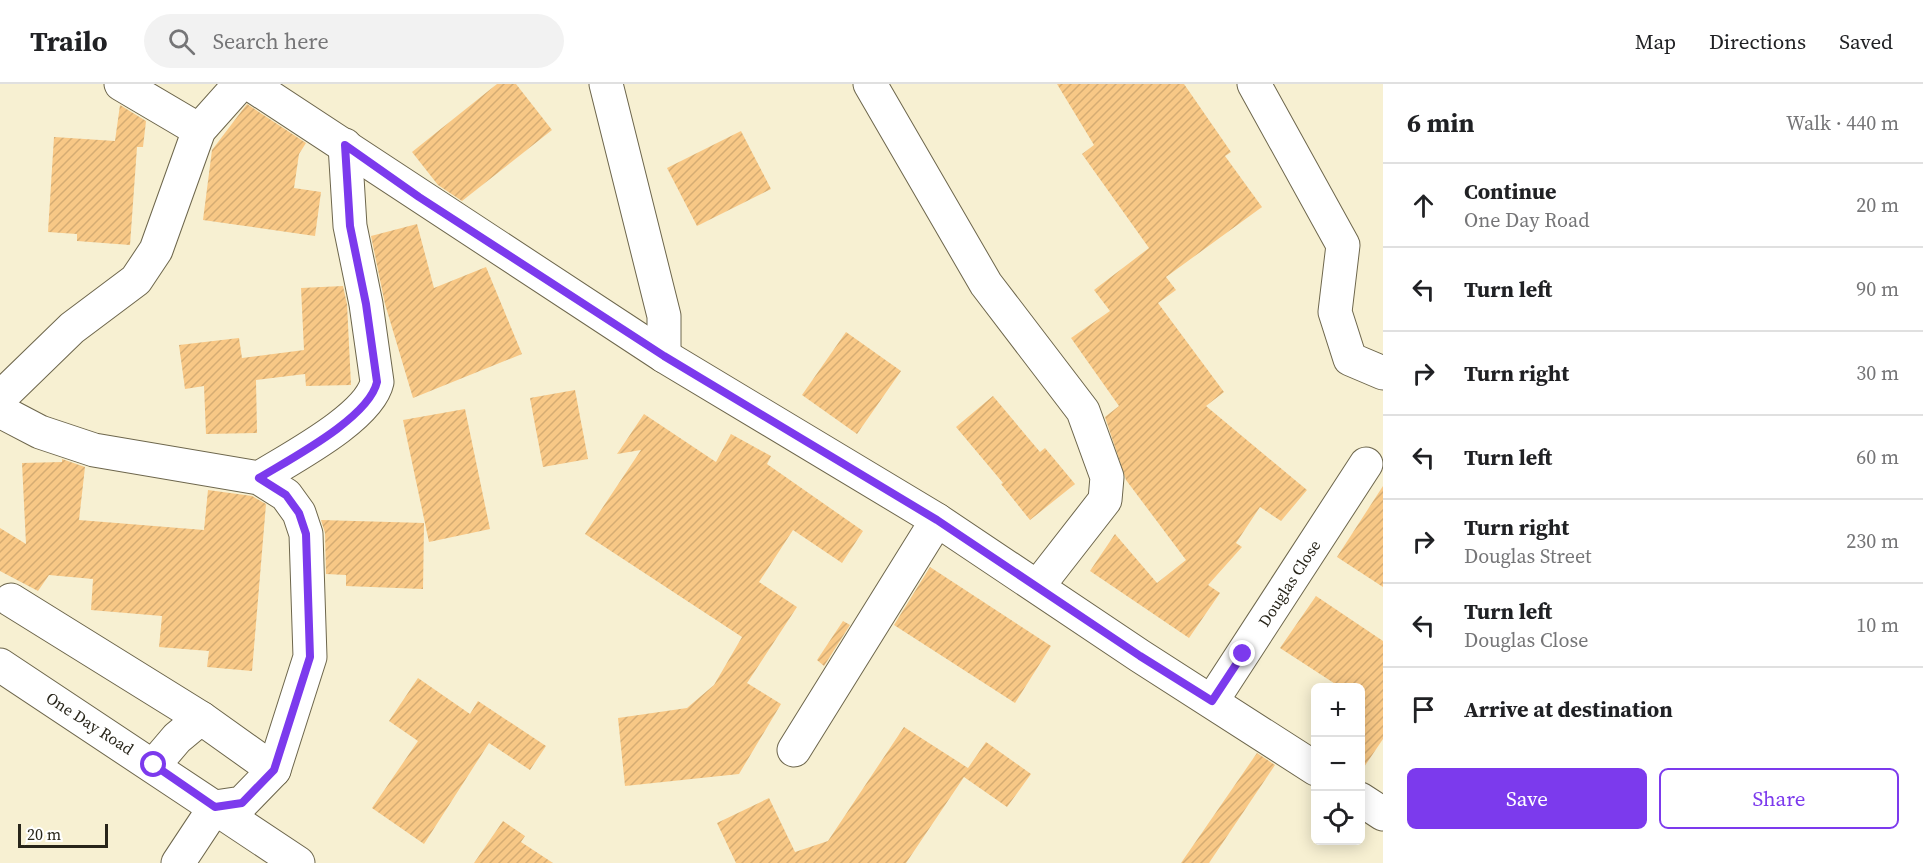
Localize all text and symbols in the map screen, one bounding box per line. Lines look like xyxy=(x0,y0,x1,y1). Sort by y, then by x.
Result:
search box xyxy=(144,14,564,68)
text: Trailo xyxy=(30,22,108,60)
icon: search xyxy=(165,25,198,58)
text: Search here xyxy=(213,26,329,56)
text: Map xyxy=(1635,27,1676,56)
text: Directions xyxy=(1709,27,1806,56)
text: Saved xyxy=(1839,27,1893,56)
text: 6 min xyxy=(1407,105,1474,141)
text: Walk · 440 m xyxy=(1786,109,1899,137)
text: Continue xyxy=(1464,176,1557,206)
icon: ahead xyxy=(1407,189,1440,222)
text: 20 m xyxy=(1856,191,1899,219)
text: One Day Road xyxy=(1464,206,1590,234)
icon: left xyxy=(1407,273,1440,306)
text: Turn left xyxy=(1464,274,1552,304)
text: 90 m xyxy=(1856,275,1899,303)
icon: right xyxy=(1407,357,1440,390)
text: Turn right xyxy=(1464,358,1569,388)
text: 30 m xyxy=(1856,359,1899,387)
icon: left xyxy=(1407,441,1440,474)
text: Turn left xyxy=(1464,442,1552,472)
text: 60 m xyxy=(1856,443,1899,471)
text: Turn right xyxy=(1464,512,1569,542)
icon: right xyxy=(1407,525,1440,558)
text: 230 m xyxy=(1846,527,1899,555)
street label: Douglas Close xyxy=(1253,535,1325,631)
text: Douglas Street xyxy=(1464,542,1592,570)
text: Turn left xyxy=(1464,596,1552,626)
icon: left xyxy=(1407,609,1440,642)
text: 10 m xyxy=(1856,611,1899,639)
text: Douglas Close xyxy=(1464,626,1588,654)
route end xyxy=(1229,640,1255,666)
map controls xyxy=(1311,683,1365,845)
button: + xyxy=(1311,683,1365,737)
street label: One Day Road xyxy=(42,686,138,760)
icon: arrive xyxy=(1407,693,1440,726)
text: Arrive at destination xyxy=(1464,694,1673,724)
button: − xyxy=(1311,737,1365,791)
route start xyxy=(140,751,166,777)
button: Save xyxy=(1407,768,1647,829)
button: Share xyxy=(1659,768,1899,829)
button: locate xyxy=(1311,791,1365,845)
scale bar xyxy=(18,821,108,848)
text: 20 m xyxy=(27,823,61,845)

